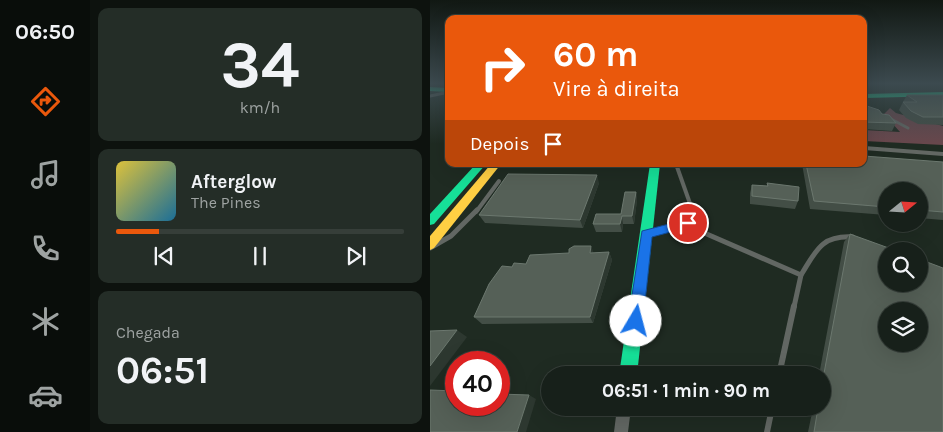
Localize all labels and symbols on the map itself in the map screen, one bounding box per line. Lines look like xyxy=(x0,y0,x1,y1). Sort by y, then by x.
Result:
north arrow xyxy=(878,182,928,232)
pin xyxy=(667,202,709,244)
position arrow xyxy=(609,294,661,346)
speed limit sign: 40 xyxy=(445,351,510,416)

